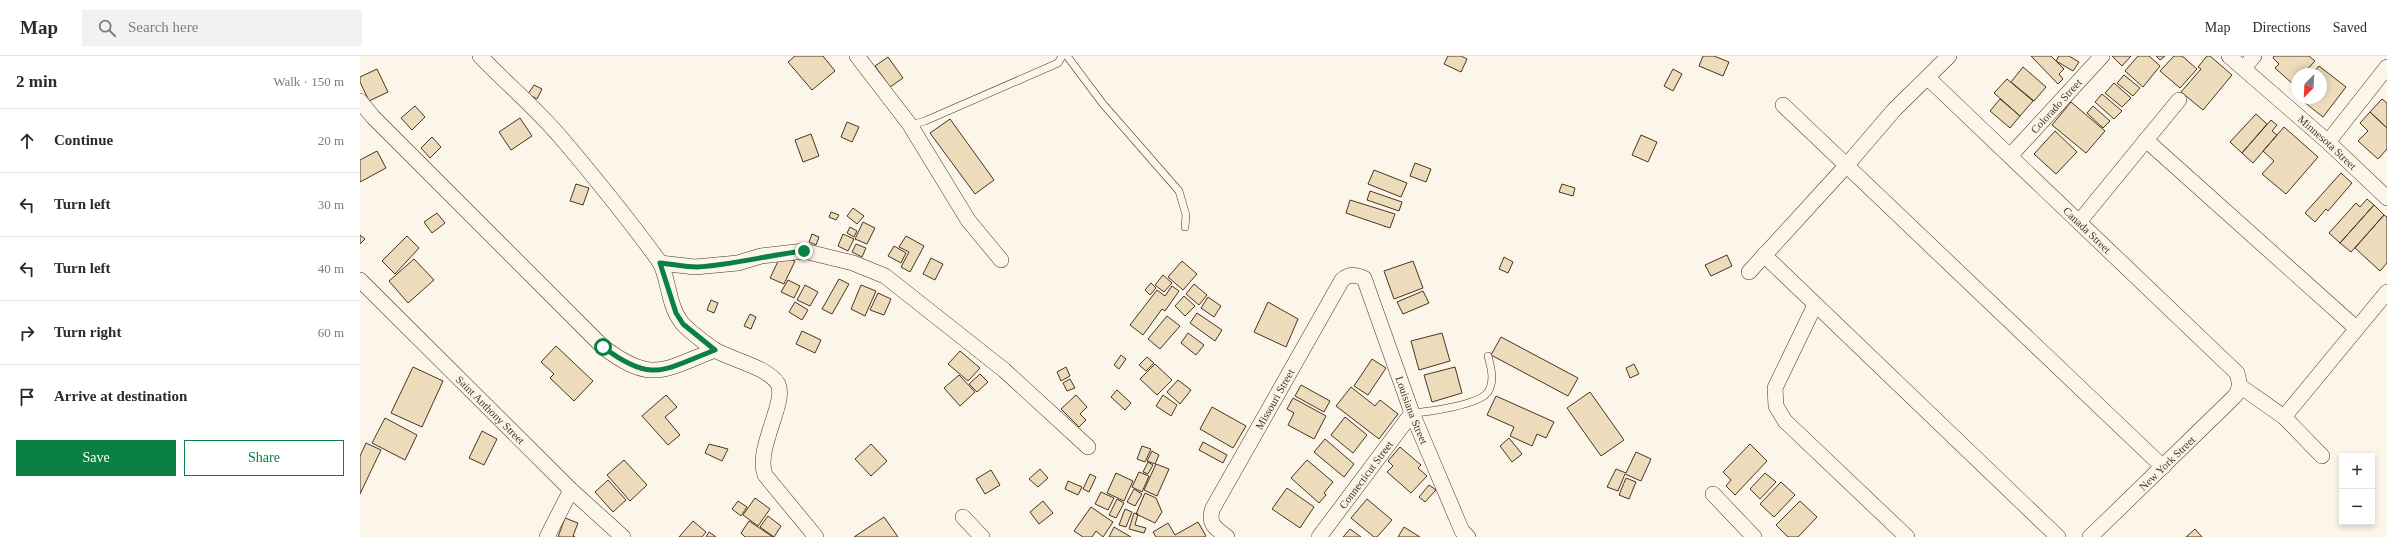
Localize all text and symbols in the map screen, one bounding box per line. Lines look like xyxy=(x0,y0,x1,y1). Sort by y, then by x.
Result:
search box xyxy=(82,10,362,46)
text: Map xyxy=(20,17,58,38)
icon: search xyxy=(96,17,118,39)
text: Search here xyxy=(128,19,198,35)
text: Map xyxy=(2205,20,2230,35)
text: Directions xyxy=(2252,20,2311,35)
text: Saved xyxy=(2333,20,2367,35)
north arrow xyxy=(2291,68,2327,104)
text: 2 min xyxy=(16,72,57,91)
text: Walk · 150 m xyxy=(273,74,344,89)
street label: Colorado Street xyxy=(2028,76,2084,136)
street label: Minnesota Street xyxy=(2296,113,2359,172)
icon: ahead xyxy=(16,130,38,152)
text: Continue xyxy=(54,132,113,148)
text: 20 m xyxy=(318,133,344,148)
icon: left xyxy=(16,194,38,216)
text: Turn left xyxy=(54,196,111,212)
text: 30 m xyxy=(318,197,344,212)
street label: Canada Street xyxy=(2061,204,2114,255)
route end xyxy=(795,242,813,260)
icon: left xyxy=(16,258,38,280)
text: Turn left xyxy=(54,260,111,276)
text: 40 m xyxy=(318,261,344,276)
icon: right xyxy=(16,322,38,344)
text: Turn right xyxy=(54,324,121,340)
text: 60 m xyxy=(318,325,344,340)
route start xyxy=(594,338,612,356)
street label: Missouri Street xyxy=(1253,367,1296,432)
street label: Saint Anthony Street xyxy=(454,373,527,446)
street label: Louisiana Street xyxy=(1393,375,1430,446)
icon: arrive xyxy=(16,386,38,408)
text: Arrive at destination xyxy=(54,388,187,404)
street label: New York Street xyxy=(2137,433,2197,493)
street label: Connecticut Street xyxy=(1337,438,1395,511)
button: Save xyxy=(16,440,176,476)
button: Share xyxy=(184,440,344,476)
map controls xyxy=(2339,453,2375,525)
button: + xyxy=(2339,453,2375,489)
button: − xyxy=(2339,489,2375,525)

